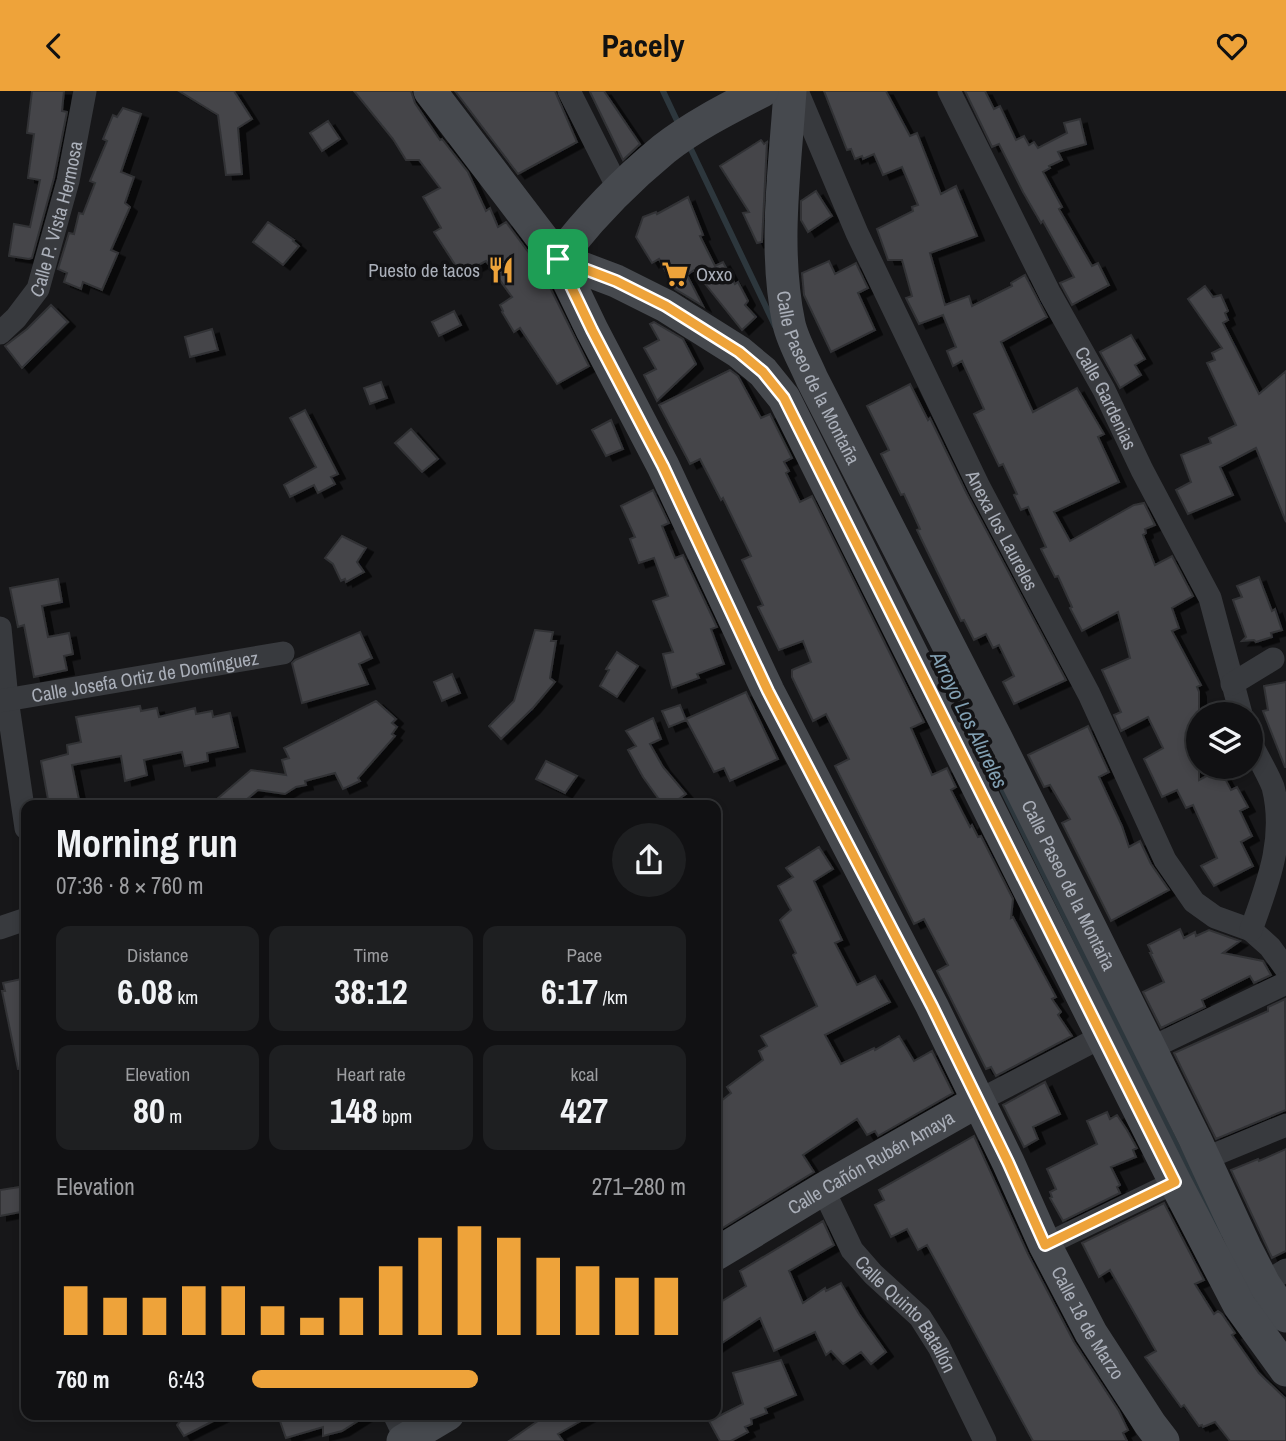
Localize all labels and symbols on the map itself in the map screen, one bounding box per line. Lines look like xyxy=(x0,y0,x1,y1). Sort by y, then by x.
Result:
street label: Calle P. Vista Hermosa xyxy=(23,138,88,303)
pin xyxy=(528,229,588,289)
restaurant icon: Puesto de tacos xyxy=(486,255,516,285)
place label: Puesto de tacos xyxy=(368,257,480,283)
supermarket icon: Oxxo xyxy=(660,259,690,289)
place label: Oxxo xyxy=(696,261,732,287)
street label: Calle Paseo de la Montaña xyxy=(771,289,867,469)
street label: Calle Gardenias xyxy=(1069,342,1143,454)
street label: Anexa los Laureles xyxy=(959,465,1045,595)
street label: Calle Josefa Ortiz de Domínguez xyxy=(30,644,261,708)
water label: Arroyo Los Alureles xyxy=(923,646,1015,793)
street label: Calle Paseo de la Montaña xyxy=(1016,795,1122,975)
street label: Calle Cañón Rubén Amaya xyxy=(783,1104,959,1220)
street label: Calle Quinto Batallón xyxy=(849,1250,963,1377)
street label: Calle 18 de Marzo xyxy=(1045,1262,1131,1384)

